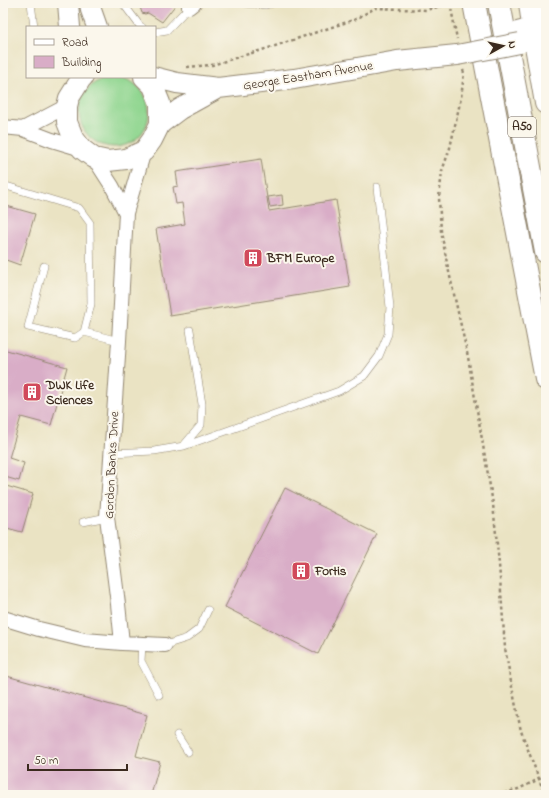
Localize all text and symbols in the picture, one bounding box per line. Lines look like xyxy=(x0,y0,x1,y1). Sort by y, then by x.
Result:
legend xyxy=(26,26,156,78)
north arrow xyxy=(483,26,523,66)
text: Road xyxy=(62,34,88,52)
text: N xyxy=(503,40,520,50)
text: Building xyxy=(61,54,101,73)
street label: George Eastham Avenue xyxy=(242,56,374,97)
road number: A50 xyxy=(508,117,536,137)
building icon: BFM Europe xyxy=(242,247,264,269)
place label: BFM Europe xyxy=(266,249,335,268)
place label: DWK Life Sciences xyxy=(45,376,95,410)
building icon: DWK Life Sciences xyxy=(21,381,43,403)
street label: Gordon Banks Drive xyxy=(100,411,124,519)
building icon: Fortis xyxy=(290,560,312,582)
place label: Fortis xyxy=(314,562,347,581)
scale bar xyxy=(28,746,127,772)
text: 50 m xyxy=(34,752,58,770)

